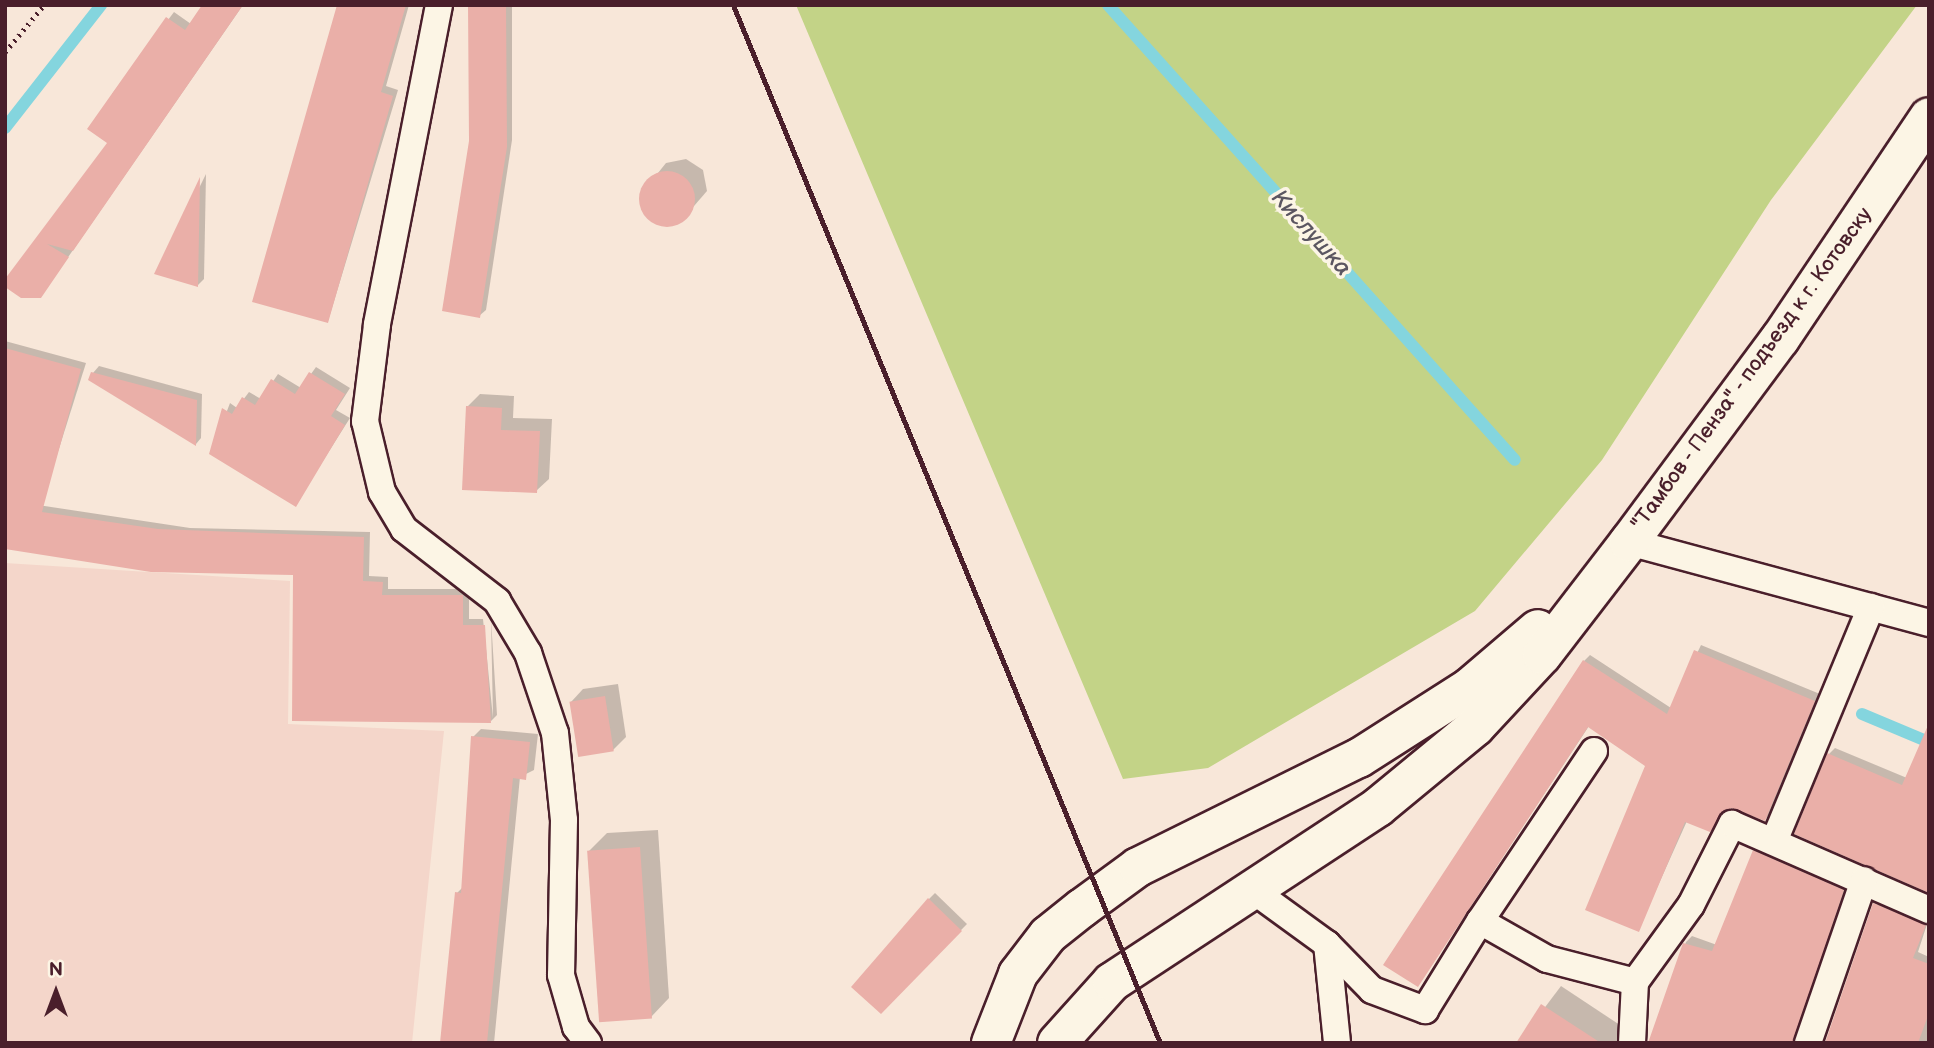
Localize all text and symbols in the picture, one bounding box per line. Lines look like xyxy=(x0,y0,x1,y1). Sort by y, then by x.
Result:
water label: Кислушка xyxy=(1265,184,1357,282)
street label: "Тамбов - Пенза" - подъезд к г. Котовску xyxy=(1625,201,1879,537)
north arrow xyxy=(21,957,91,1027)
text: N xyxy=(49,959,63,982)

